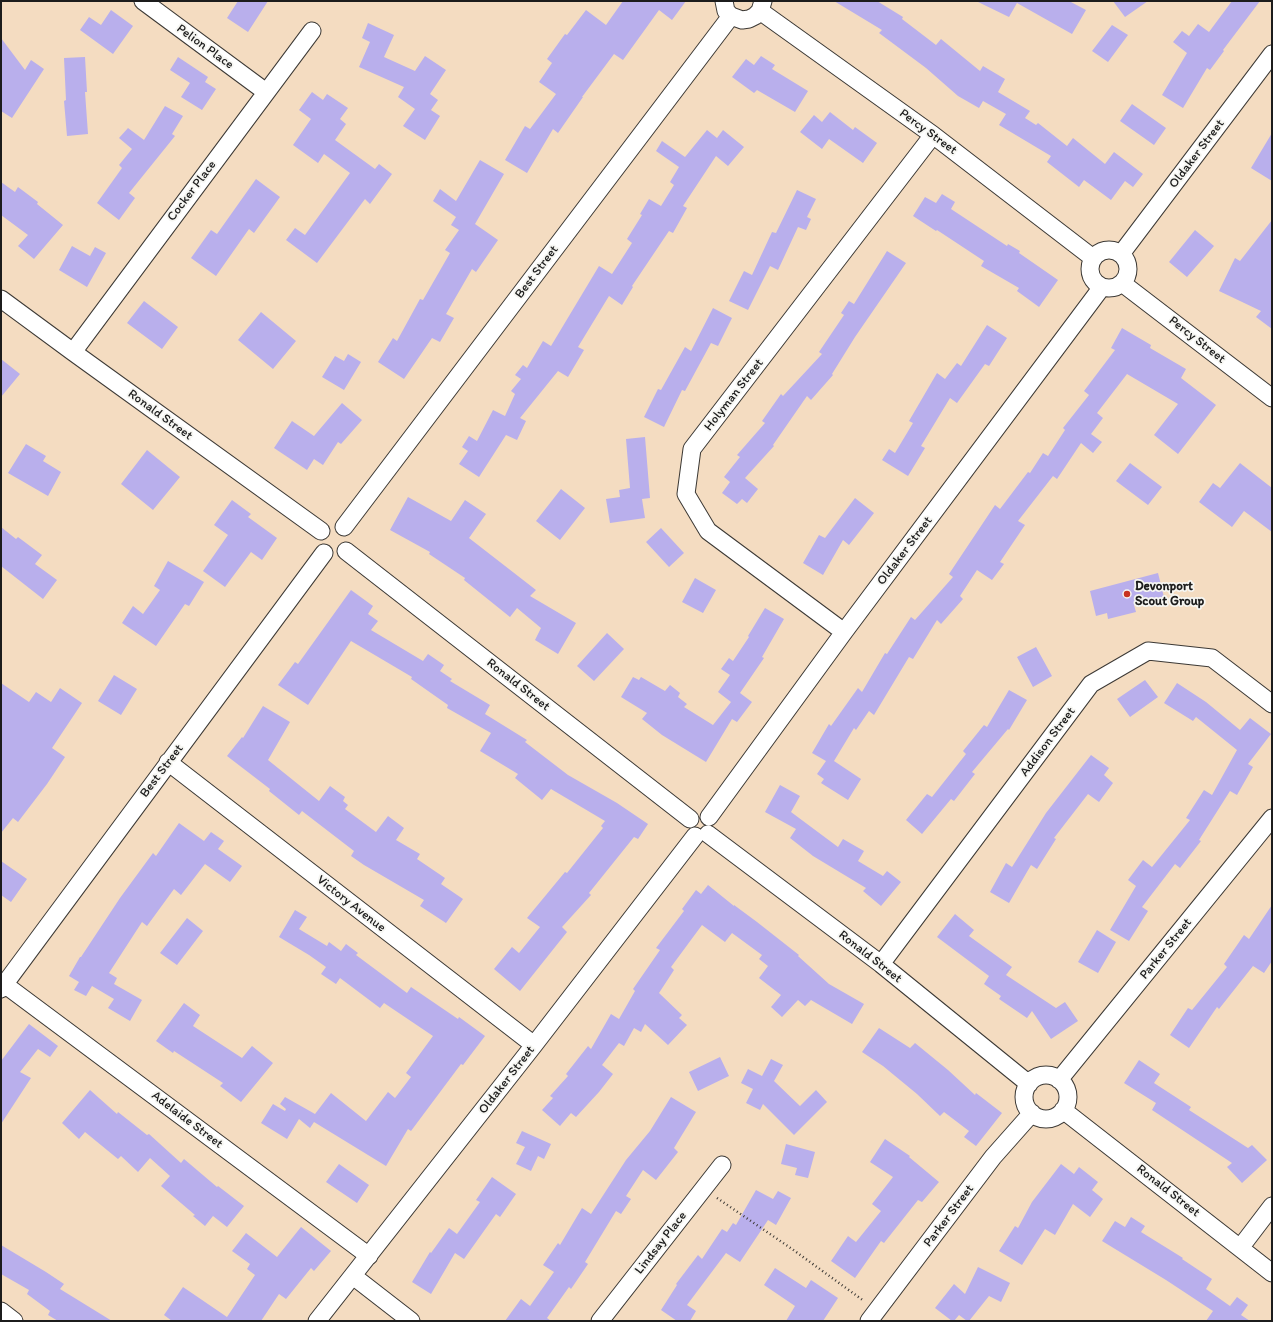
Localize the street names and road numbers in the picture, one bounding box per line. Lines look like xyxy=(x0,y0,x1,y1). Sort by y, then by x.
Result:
street label: Pelion Place xyxy=(173,21,237,73)
street label: Percy Street xyxy=(896,106,960,158)
street label: Oldaker Street xyxy=(1166,116,1228,192)
street label: Cocker Place xyxy=(164,158,220,224)
street label: Best Street xyxy=(512,242,562,302)
street label: Percy Street xyxy=(1166,313,1228,367)
street label: Holyman Street xyxy=(701,356,767,434)
street label: Ronald Street xyxy=(125,386,195,444)
street label: Oldaker Street xyxy=(874,513,936,589)
street label: Ronald Street xyxy=(483,655,553,715)
street label: Addison Street xyxy=(1017,704,1079,780)
street label: Best Street xyxy=(137,741,187,801)
street label: Victory Avenue xyxy=(313,872,389,936)
street label: Parker Street xyxy=(1137,915,1195,983)
street label: Ronald Street xyxy=(835,927,905,987)
street label: Oldaker Street xyxy=(476,1043,538,1117)
street label: Adelaide Street xyxy=(148,1088,226,1152)
street label: Ronald Street xyxy=(1133,1161,1203,1221)
street label: Parker Street xyxy=(920,1182,978,1250)
street label: Lindsay Place xyxy=(632,1208,690,1278)

